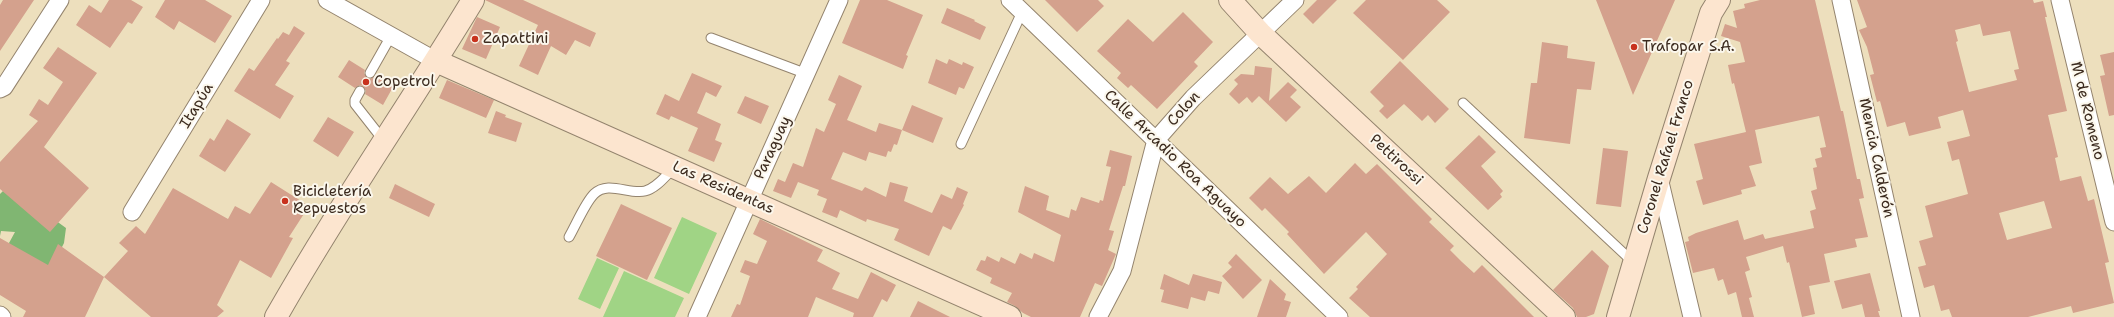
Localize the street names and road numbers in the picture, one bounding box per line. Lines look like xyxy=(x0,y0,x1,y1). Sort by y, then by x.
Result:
street label: M de Romeno xyxy=(2066,60,2108,162)
street label: Coronel Rafael Franco xyxy=(1634,78,1698,236)
street label: Itapúa xyxy=(176,80,218,132)
street label: Calle Arcadio Roa Aguayo xyxy=(1100,86,1250,232)
street label: Colon xyxy=(1164,88,1204,130)
street label: Mencia Calderón xyxy=(1855,96,1897,220)
street label: Paraguay xyxy=(751,114,795,182)
street label: Pettirossi xyxy=(1366,131,1426,189)
street label: Las Residentas xyxy=(670,158,776,218)

